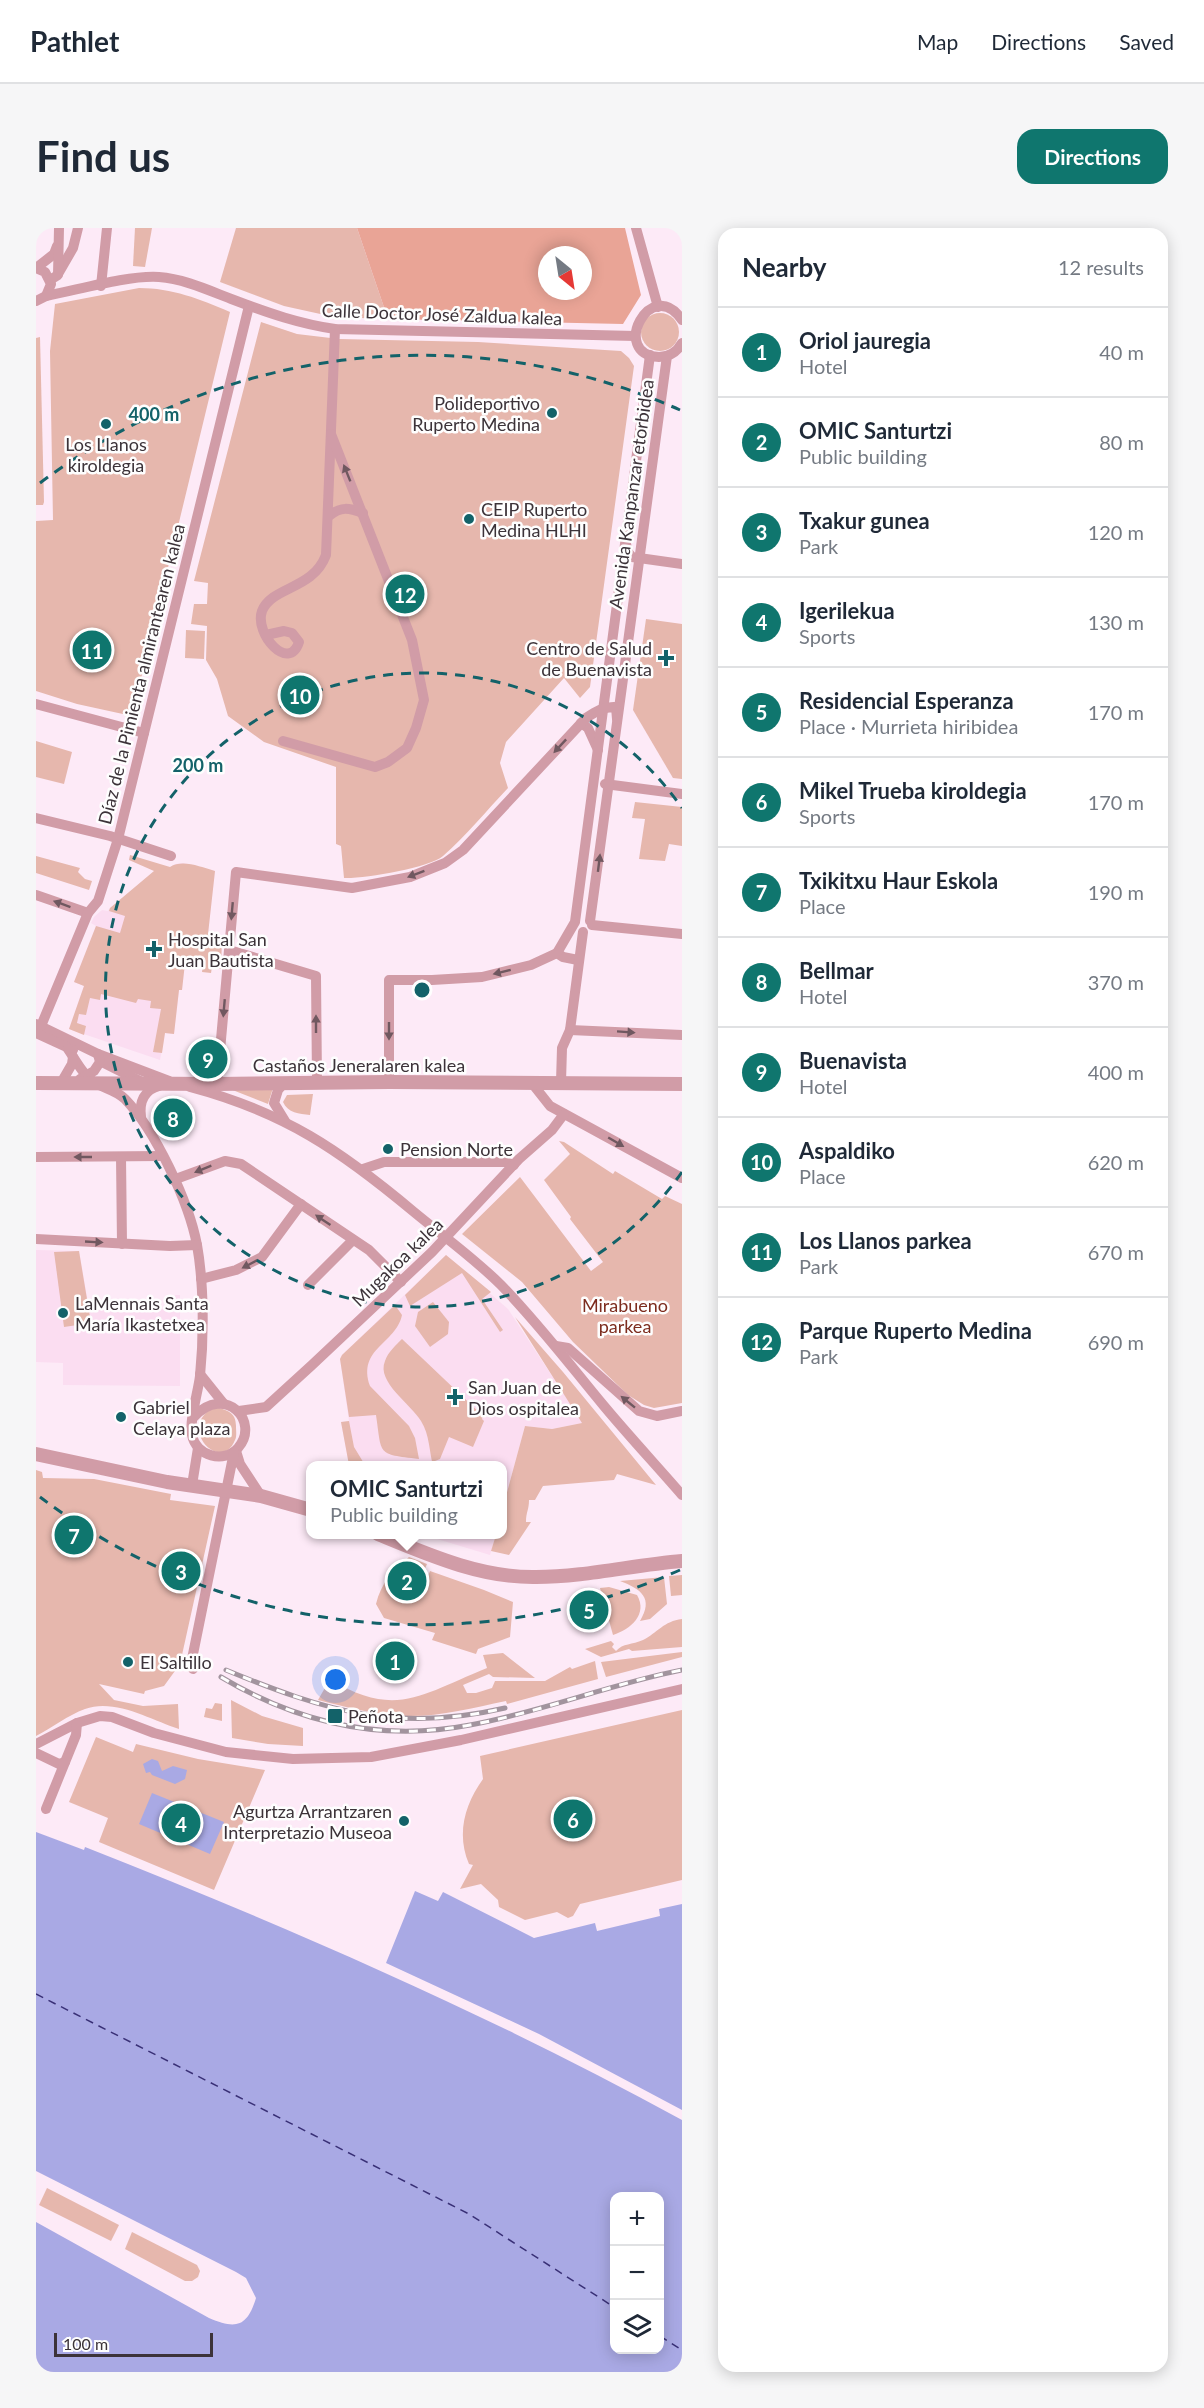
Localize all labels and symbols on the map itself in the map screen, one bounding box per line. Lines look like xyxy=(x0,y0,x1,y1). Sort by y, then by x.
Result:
north arrow xyxy=(538,246,592,300)
street label: Calle Doctor José Zaldua kalea xyxy=(321,299,563,329)
street label: Avenida Kanpanzar etorbidea xyxy=(604,378,658,610)
place label: Polideportivo Ruperto Medina xyxy=(412,392,540,435)
text: 400 m xyxy=(129,403,179,425)
marker: Polideportivo Ruperto Medina xyxy=(545,406,559,420)
marker: Los Llanos kiroldegia xyxy=(99,417,113,431)
place label: Los Llanos kiroldegia xyxy=(65,433,147,476)
one-way arrow xyxy=(342,464,352,482)
place label: CEIP Ruperto Medina HLHI xyxy=(481,498,587,541)
marker: CEIP Ruperto Medina HLHI xyxy=(462,512,476,526)
street label: Díaz de la Pimienta almirantearen kalea xyxy=(93,522,189,826)
pin: 12 xyxy=(386,572,424,616)
pin: 11 xyxy=(72,628,112,672)
place label: Centro de Salud de Buenavista xyxy=(526,637,652,680)
marker: Centro de Salud de Buenavista xyxy=(657,649,675,667)
pin: 10 xyxy=(280,672,320,718)
one-way arrow xyxy=(553,739,567,754)
text: 200 m xyxy=(173,754,223,776)
one-way arrow xyxy=(594,854,603,873)
one-way arrow xyxy=(407,870,425,880)
one-way arrow xyxy=(53,898,71,908)
one-way arrow xyxy=(228,901,237,920)
place label: Hospital San Juan Bautista xyxy=(168,928,274,971)
marker: Hospital San Juan Bautista xyxy=(145,940,163,958)
one-way arrow xyxy=(493,967,511,977)
centre of rings xyxy=(412,980,432,1000)
one-way arrow xyxy=(219,999,229,1018)
one-way arrow xyxy=(311,1014,321,1033)
one-way arrow xyxy=(384,1021,394,1040)
one-way arrow xyxy=(616,1028,635,1037)
pin: 9 xyxy=(188,1036,228,1082)
street label: Castaños Jeneralaren kalea xyxy=(253,1054,465,1076)
pin: 8 xyxy=(154,1096,192,1140)
one-way arrow xyxy=(607,1136,624,1146)
place label: Pension Norte xyxy=(400,1138,513,1160)
marker: Pension Norte xyxy=(381,1142,395,1156)
one-way arrow xyxy=(73,1152,92,1162)
one-way arrow xyxy=(194,1165,212,1174)
street label: Mugakoa kalea xyxy=(347,1213,447,1311)
one-way arrow xyxy=(316,1214,332,1226)
one-way arrow xyxy=(85,1238,104,1247)
one-way arrow xyxy=(241,1258,259,1268)
place label: LaMennais Santa María Ikastetxea xyxy=(75,1292,209,1335)
park label: Mirabueno parkea xyxy=(582,1294,668,1337)
marker: LaMennais Santa María Ikastetxea xyxy=(56,1306,70,1320)
place label: San Juan de Dios ospitalea xyxy=(468,1376,579,1419)
marker: San Juan de Dios ospitalea xyxy=(446,1388,464,1406)
place label: Gabriel Celaya plaza xyxy=(133,1396,230,1439)
one-way arrow xyxy=(620,1396,636,1409)
marker: Gabriel Celaya plaza xyxy=(114,1410,128,1424)
pin: 7 xyxy=(54,1512,93,1558)
pin: 3 xyxy=(162,1548,200,1594)
pin: 2 xyxy=(388,1558,427,1604)
pin: 5 xyxy=(570,1588,608,1632)
pin: 1 xyxy=(376,1638,414,1684)
place label: El Saltillo xyxy=(140,1651,212,1673)
marker: El Saltillo xyxy=(121,1655,135,1669)
your location xyxy=(321,1665,350,1694)
place label: Peñota xyxy=(348,1705,403,1727)
marker: Peñota xyxy=(326,1707,344,1725)
pin: 6 xyxy=(554,1796,592,1842)
pin: 4 xyxy=(162,1800,200,1846)
place label: Agurtza Arrantzaren Interpretazio Museoa xyxy=(223,1800,392,1843)
marker: Agurtza Arrantzaren Interpretazio Museoa xyxy=(397,1814,411,1828)
scale bar xyxy=(54,2330,213,2358)

